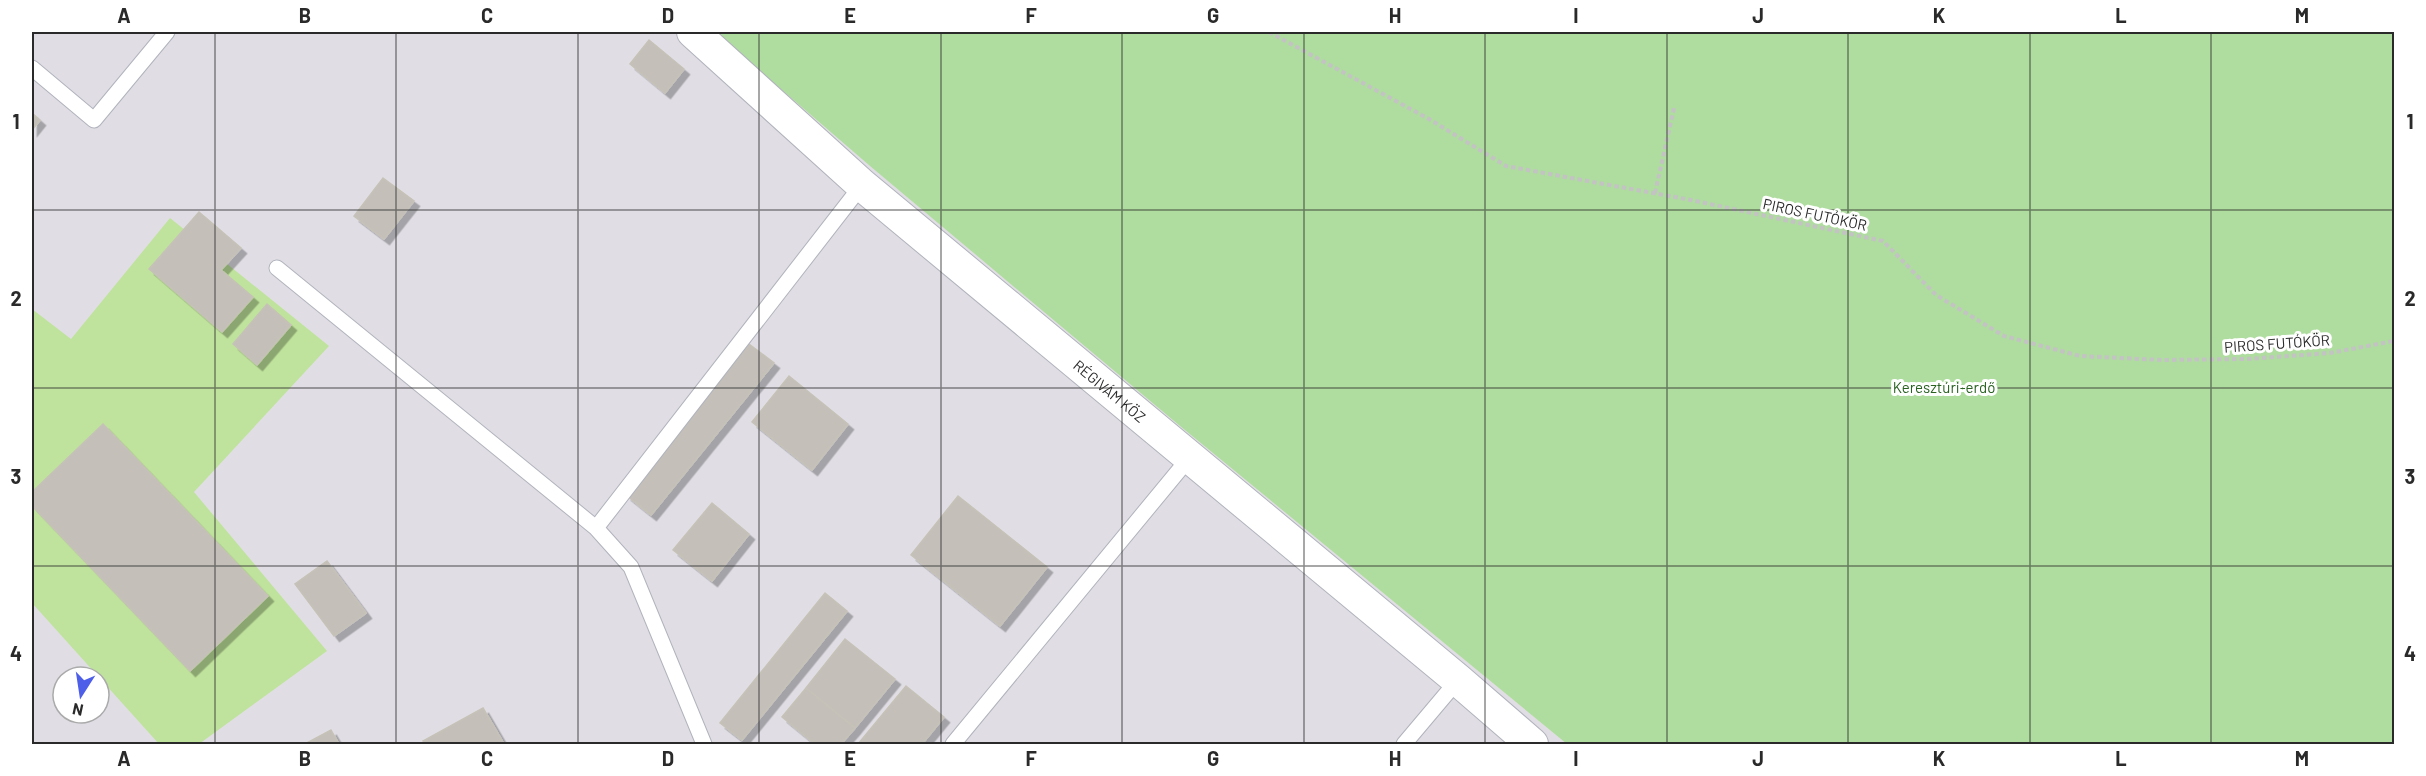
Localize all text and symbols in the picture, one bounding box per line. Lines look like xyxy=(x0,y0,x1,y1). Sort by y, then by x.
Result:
text: A xyxy=(117,3,131,27)
text: B xyxy=(299,3,311,27)
text: C xyxy=(481,3,493,27)
text: D xyxy=(662,3,674,27)
text: E xyxy=(844,3,856,27)
text: F xyxy=(1025,3,1037,27)
text: G xyxy=(1207,3,1219,27)
text: H xyxy=(1389,3,1401,27)
text: I xyxy=(1573,3,1579,27)
text: J xyxy=(1752,3,1764,27)
text: K xyxy=(1933,3,1946,27)
text: L xyxy=(2115,3,2127,27)
text: M xyxy=(2295,3,2309,27)
text: 1 xyxy=(12,109,20,133)
text: 1 xyxy=(2406,109,2414,133)
street label: PIROS FUTÓKÖR xyxy=(1761,194,1869,234)
text: 2 xyxy=(10,286,22,310)
text: 2 xyxy=(2404,286,2416,310)
street label: PIROS FUTÓKÖR xyxy=(2224,330,2330,356)
street label: RÉGIVÁM KÖZ xyxy=(1070,356,1149,426)
park label: Keresztúri-erdő xyxy=(1893,378,1995,396)
text: 3 xyxy=(11,464,21,488)
text: 3 xyxy=(2405,464,2415,488)
text: 4 xyxy=(10,641,22,665)
text: 4 xyxy=(2404,641,2416,665)
north arrow xyxy=(51,665,111,725)
text: N xyxy=(71,700,85,721)
text: A xyxy=(117,746,131,770)
text: B xyxy=(299,746,311,770)
text: C xyxy=(481,746,493,770)
text: D xyxy=(662,746,674,770)
text: E xyxy=(844,746,856,770)
text: F xyxy=(1025,746,1037,770)
text: G xyxy=(1207,746,1219,770)
text: H xyxy=(1389,746,1401,770)
text: I xyxy=(1573,746,1579,770)
text: J xyxy=(1752,746,1764,770)
text: K xyxy=(1933,746,1946,770)
text: L xyxy=(2115,746,2127,770)
text: M xyxy=(2295,746,2309,770)

